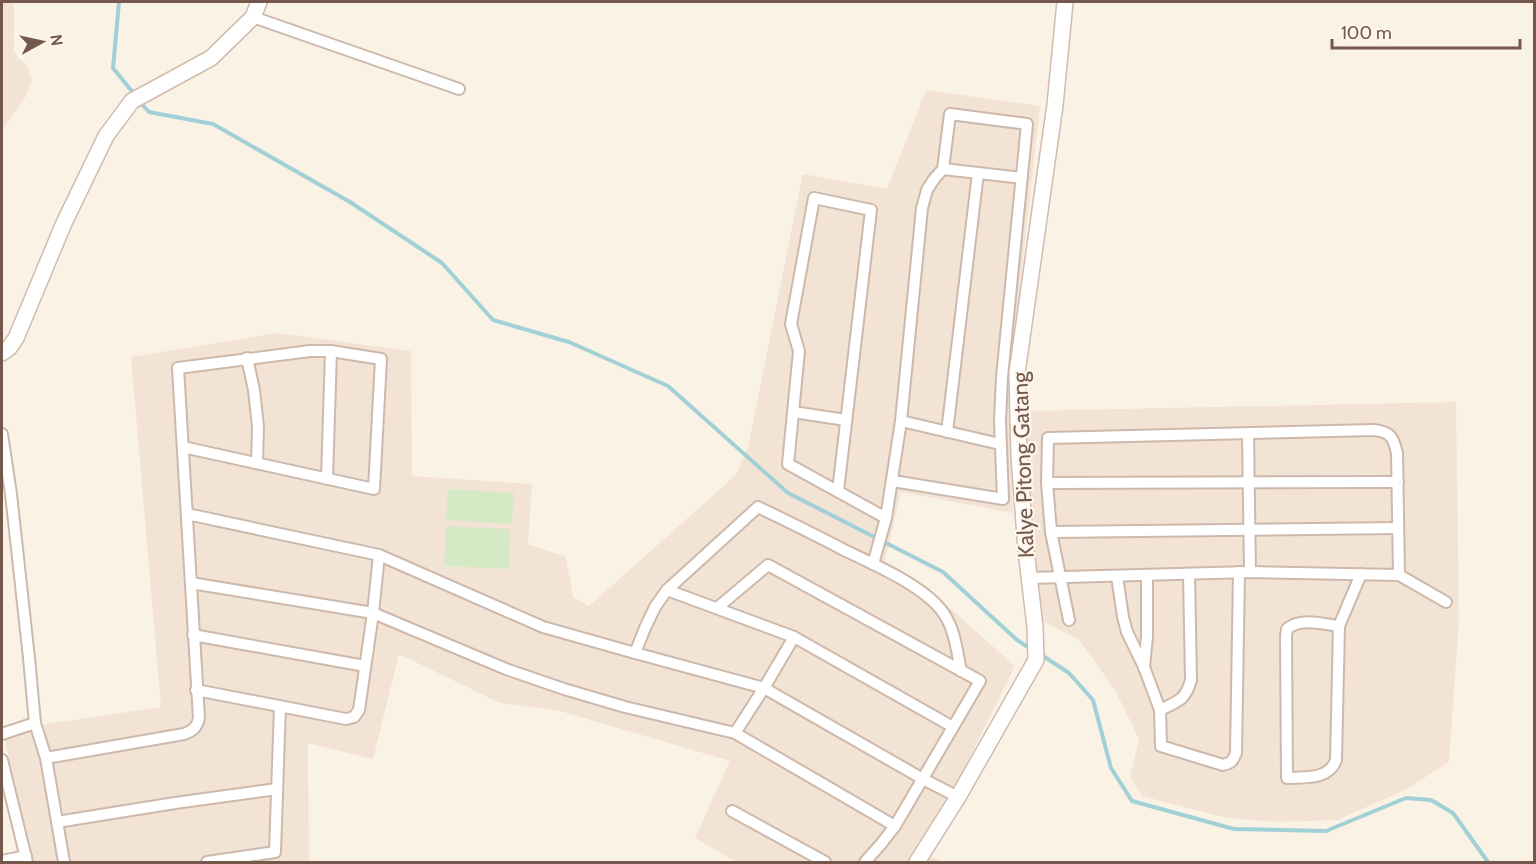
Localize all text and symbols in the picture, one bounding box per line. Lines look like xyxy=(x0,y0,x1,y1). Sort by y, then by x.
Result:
north arrow xyxy=(12,12,72,72)
scale bar xyxy=(1332,12,1520,50)
text: 100 m xyxy=(1341,22,1392,44)
text: N xyxy=(46,33,67,47)
street label: Kalye Pitong Gatang xyxy=(1006,370,1040,559)

